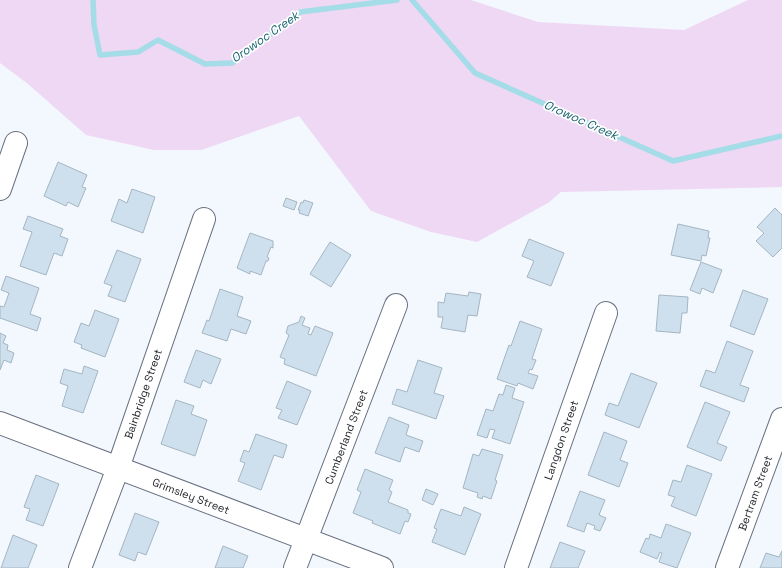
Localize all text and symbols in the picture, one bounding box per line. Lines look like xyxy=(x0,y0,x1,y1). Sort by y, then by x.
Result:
water label: Orowoc Creek xyxy=(228,7,303,66)
water label: Orowoc Creek xyxy=(541,97,622,144)
street label: Bainbridge Street xyxy=(121,347,165,441)
street label: Cumberland Street xyxy=(321,388,371,486)
street label: Langdon Street xyxy=(541,398,581,482)
street label: Bertram Street xyxy=(735,453,775,533)
street label: Grimsley Street xyxy=(150,475,232,517)

